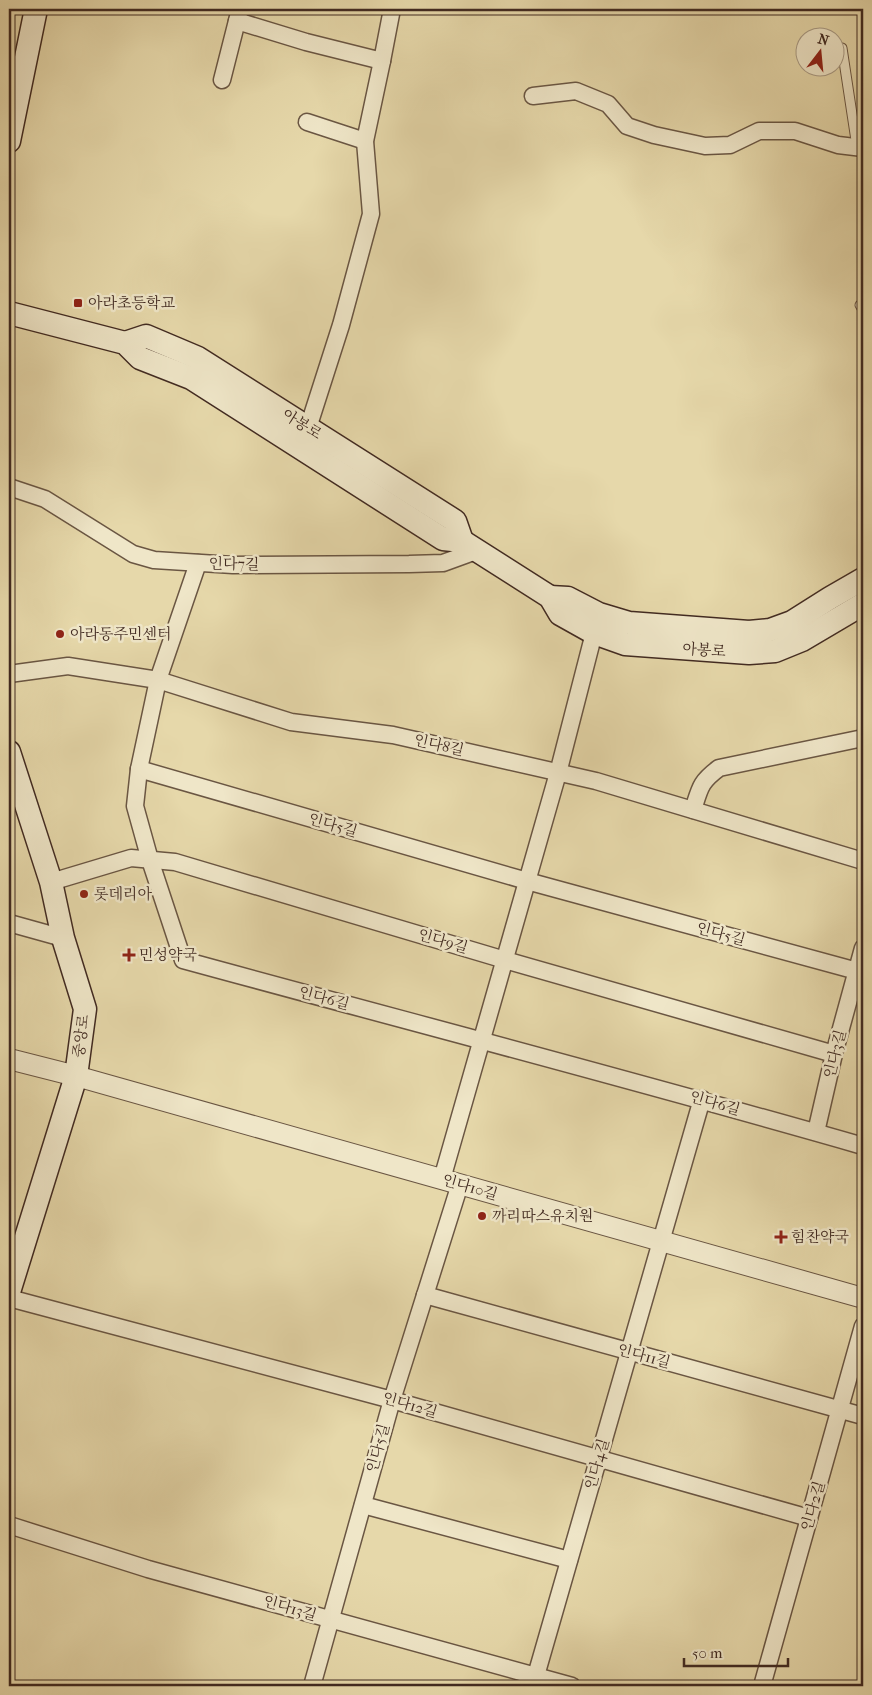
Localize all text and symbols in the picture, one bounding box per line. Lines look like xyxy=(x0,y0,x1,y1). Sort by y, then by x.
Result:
north arrow xyxy=(794,28,844,78)
text: N xyxy=(816,30,831,50)
place label: 아라초등학교 xyxy=(88,294,175,312)
marker: 아라초등학교 xyxy=(72,297,84,309)
street label: 아봉로 xyxy=(279,405,326,443)
street label: 인다7길 xyxy=(208,555,260,573)
place label: 아라동주민센터 xyxy=(70,625,171,643)
marker: 아라동주민센터 xyxy=(54,628,66,640)
street label: 아봉로 xyxy=(682,640,727,661)
street label: 인다8길 xyxy=(412,730,466,760)
street label: 인다5길 xyxy=(307,809,359,841)
place label: 롯데리아 xyxy=(94,885,152,903)
marker: 롯데리아 xyxy=(78,888,90,900)
street label: 인다5길 xyxy=(695,919,747,949)
street label: 인다9길 xyxy=(416,925,470,957)
place label: 민성약국 xyxy=(139,946,197,964)
marker: 민성약국 xyxy=(123,949,135,961)
street label: 인다6길 xyxy=(297,983,351,1013)
street label: 중앙로 xyxy=(69,1013,93,1059)
street label: 인다3길 xyxy=(820,1028,850,1080)
street label: 인다6길 xyxy=(688,1087,742,1119)
street label: 인다10길 xyxy=(440,1170,500,1204)
place label: 까리따스유치원 xyxy=(492,1207,593,1225)
marker: 까리따스유치원 xyxy=(476,1210,488,1222)
place label: 힘찬약국 xyxy=(791,1228,849,1246)
marker: 힘찬약국 xyxy=(775,1231,787,1243)
street label: 인다11길 xyxy=(616,1340,672,1372)
street label: 인다12길 xyxy=(380,1389,440,1421)
street label: 인다5길 xyxy=(363,1422,393,1474)
street label: 인다4길 xyxy=(581,1436,613,1492)
street label: 인다2길 xyxy=(797,1479,829,1533)
street label: 인다13길 xyxy=(261,1592,319,1624)
scale bar xyxy=(684,1635,788,1667)
text: 50 m xyxy=(692,1644,723,1662)

